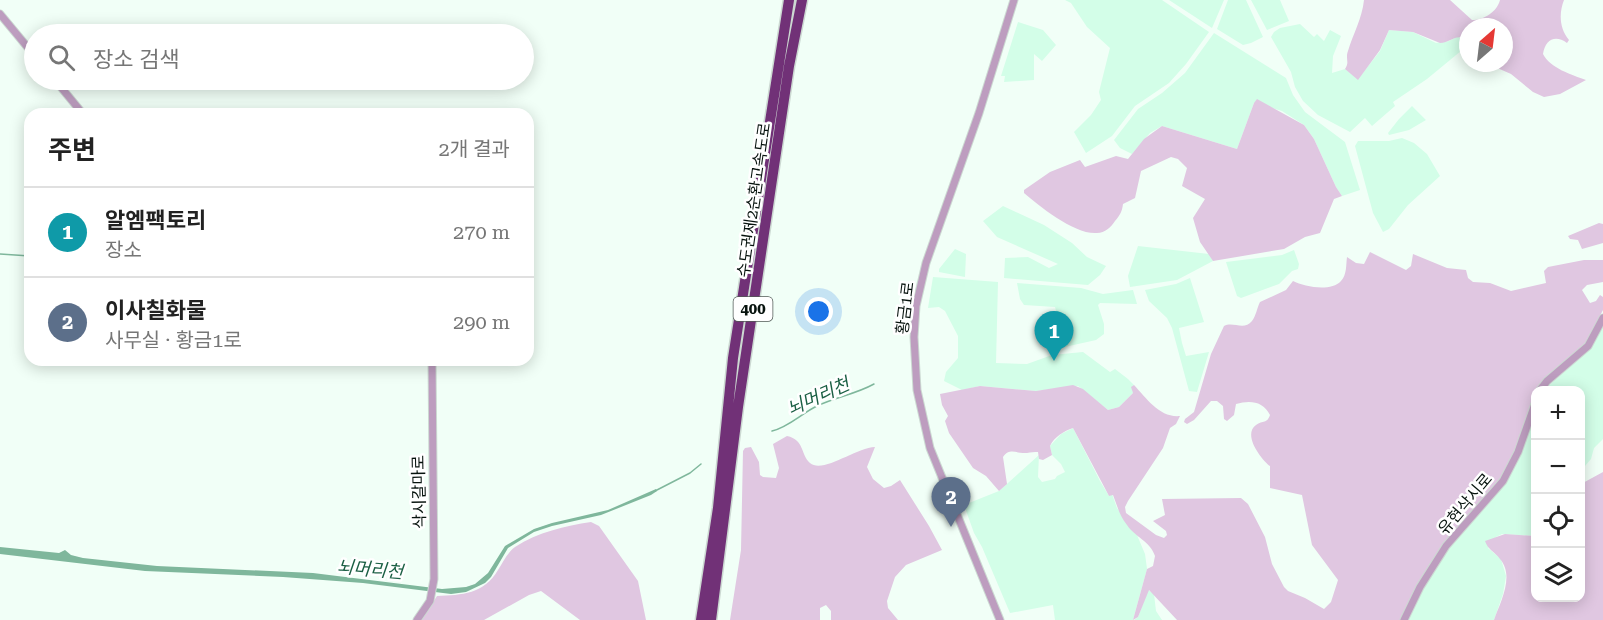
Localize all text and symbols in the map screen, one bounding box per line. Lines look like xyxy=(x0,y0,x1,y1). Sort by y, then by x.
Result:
north arrow xyxy=(1459,18,1513,72)
search box xyxy=(24,24,534,90)
icon: search xyxy=(45,41,78,74)
text: 장소 검색 xyxy=(93,47,180,72)
street label: 수도권제2순환고속도로 xyxy=(734,121,774,279)
text: 주변 xyxy=(48,135,96,165)
text: 2개 결과 xyxy=(439,137,510,161)
text: 알엠팩토리 xyxy=(105,208,206,233)
text: 1 xyxy=(62,220,73,244)
text: 270 m xyxy=(453,220,510,244)
text: 장소 xyxy=(105,238,142,262)
street label: 황금1로 xyxy=(892,280,918,336)
road number: 400 xyxy=(734,297,772,321)
your location xyxy=(804,297,833,326)
text: 이사칠화물 xyxy=(105,298,206,323)
text: 2 xyxy=(62,310,73,334)
text: 290 m xyxy=(453,310,510,334)
pin: 1 xyxy=(1034,312,1074,361)
text: 사무실 · 황금1로 xyxy=(105,328,242,352)
water label: 뇌머리천 xyxy=(783,372,855,419)
map controls xyxy=(1531,386,1585,602)
button: + xyxy=(1531,386,1585,440)
button: − xyxy=(1531,440,1585,494)
street label: 삭시갈마로 xyxy=(409,455,429,529)
street label: 유현삭시로 xyxy=(1434,469,1496,538)
pin: 2 xyxy=(932,478,970,527)
button: locate xyxy=(1531,494,1585,548)
button: layers xyxy=(1531,548,1585,602)
water label: 뇌머리천 xyxy=(336,556,406,583)

